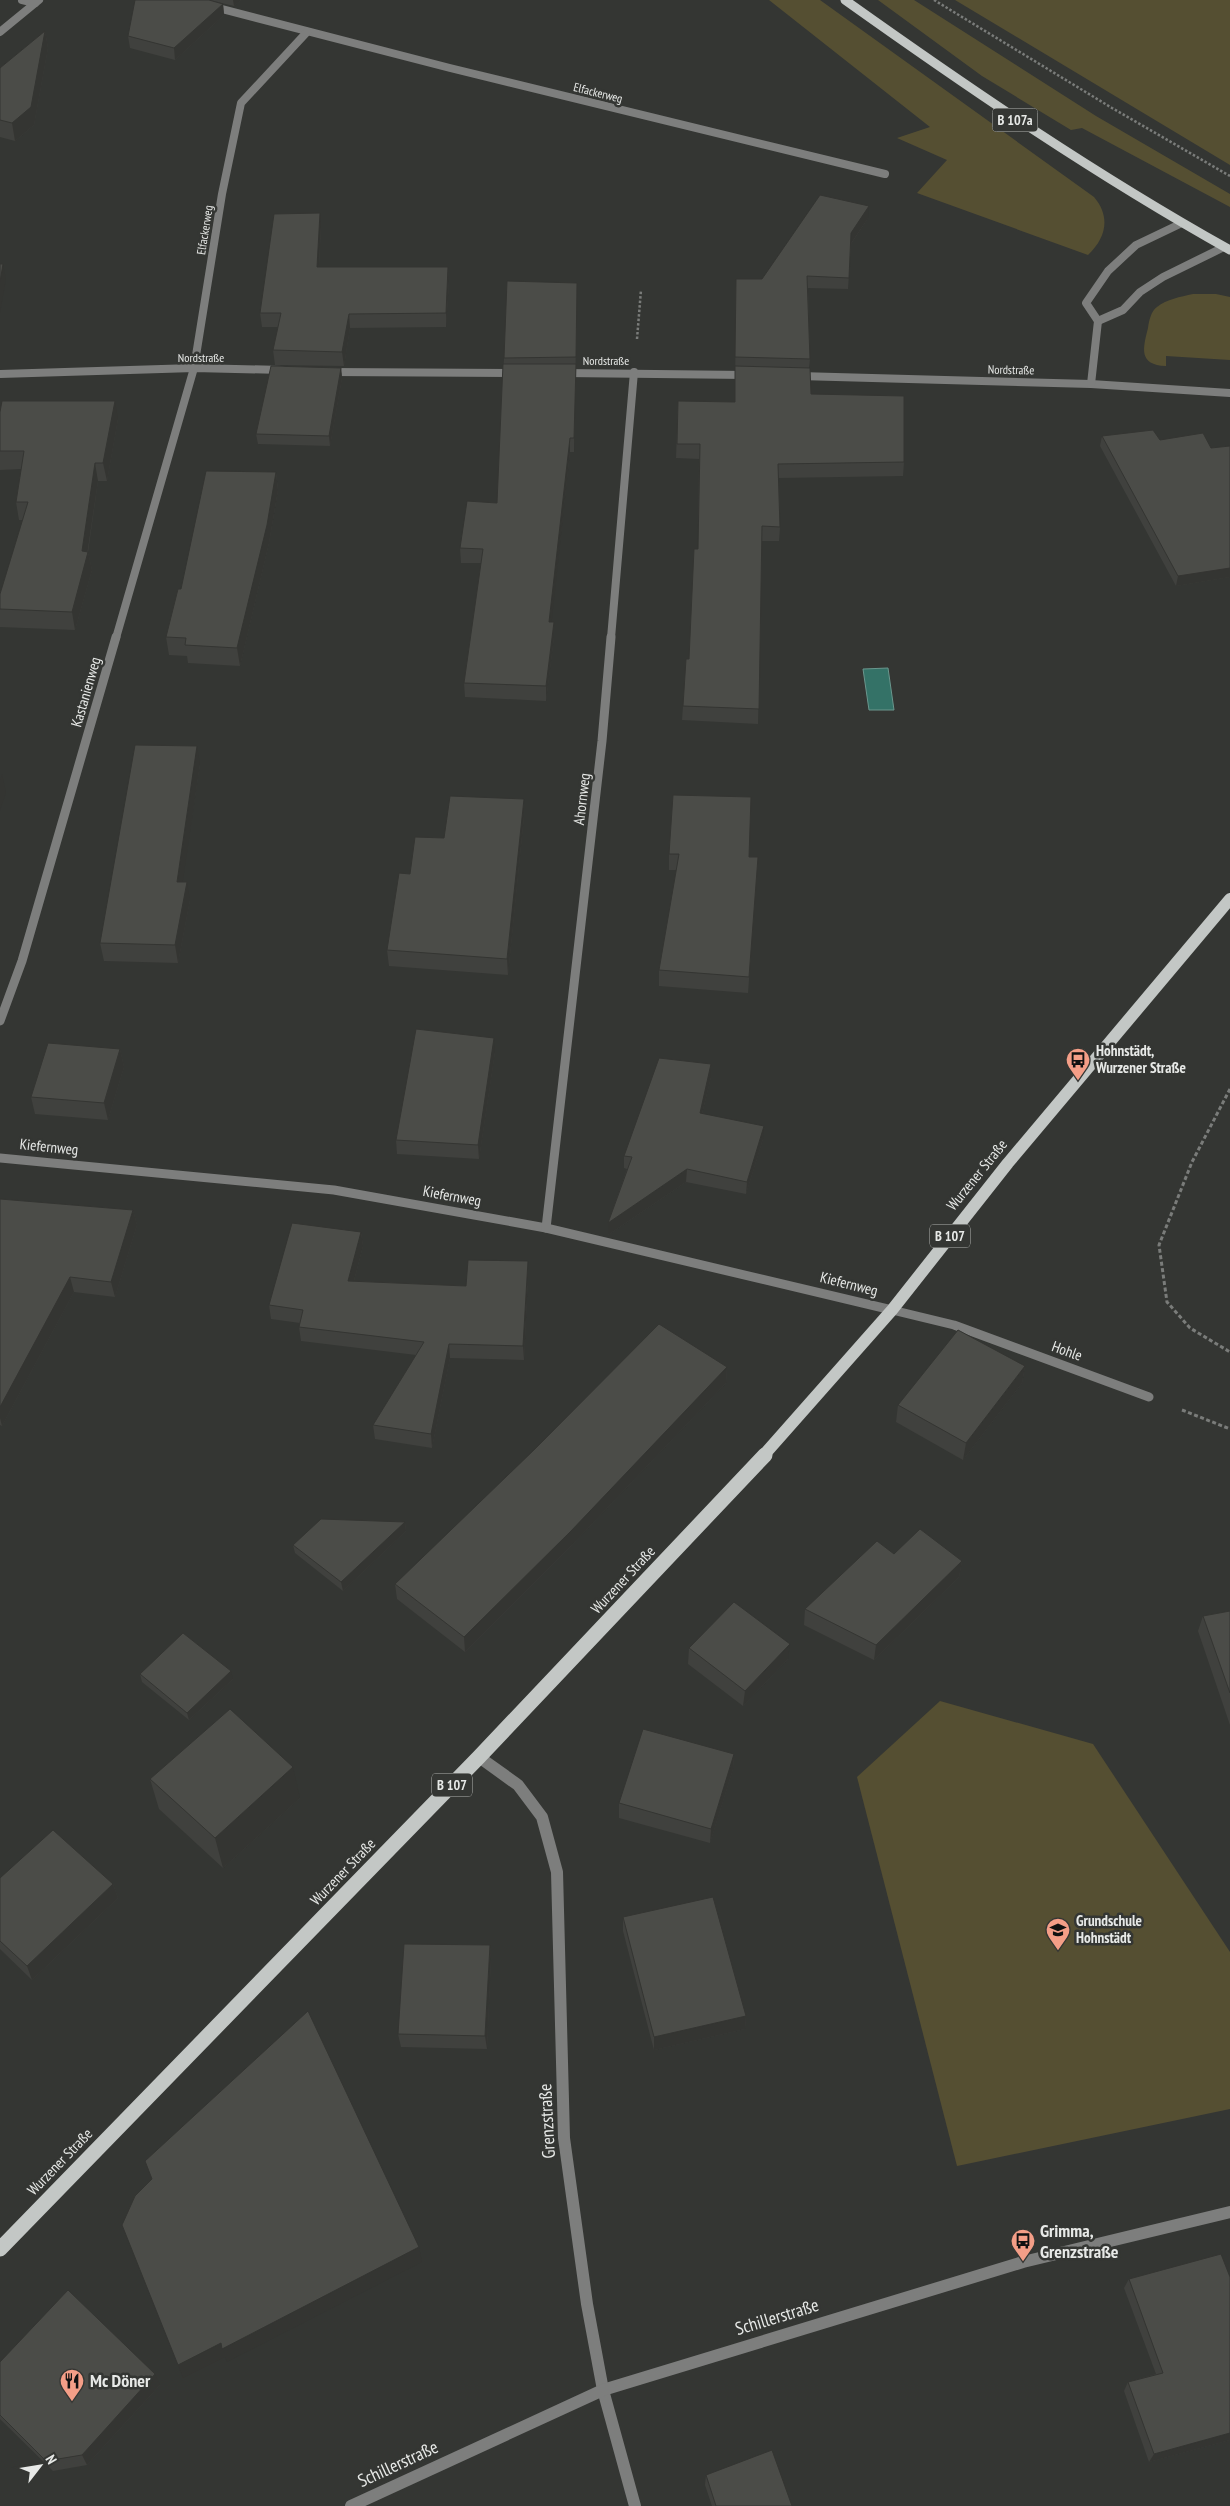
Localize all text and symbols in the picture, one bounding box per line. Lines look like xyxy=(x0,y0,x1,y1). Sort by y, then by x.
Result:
street label: Elfackerweg xyxy=(572,79,624,106)
road number: B 107a xyxy=(992,108,1038,132)
street label: Elfackerweg xyxy=(193,204,216,256)
street label: Nordstraße xyxy=(178,350,224,365)
street label: Nordstraße xyxy=(583,353,629,368)
street label: Nordstraße xyxy=(988,362,1034,377)
street label: Kastanienweg xyxy=(66,655,105,729)
street label: Ahornweg xyxy=(569,772,594,826)
place label: Hohnstädt, Wurzener Straße xyxy=(1095,1041,1186,1077)
bus stop icon: Hohnstädt, Wurzener Straße xyxy=(1065,1047,1091,1081)
street label: Kiefernweg xyxy=(19,1134,79,1159)
street label: Wurzener Straße xyxy=(942,1135,1011,1214)
street label: Kiefernweg xyxy=(422,1181,483,1210)
road number: B 107 xyxy=(930,1224,970,1248)
street label: Kiefernweg xyxy=(818,1267,880,1300)
street label: Hohle xyxy=(1049,1336,1085,1365)
street label: Wurzener Straße xyxy=(586,1542,659,1618)
road number: B 107 xyxy=(432,1774,472,1796)
street label: Wurzener Straße xyxy=(306,1834,379,1909)
place label: Grundschule Hohnstädt xyxy=(1076,1911,1142,1947)
school or university icon: Grundschule Hohnstädt xyxy=(1045,1917,1071,1951)
street label: Grenzstraße xyxy=(533,2083,560,2159)
street label: Wurzener Straße xyxy=(23,2124,96,2199)
place label: Grimma, Grenzstraße xyxy=(1040,2219,1119,2263)
bus stop icon: Grimma, Grenzstraße xyxy=(1010,2228,1036,2262)
street label: Schillerstraße xyxy=(732,2293,821,2340)
restaurant icon: Mc Döner xyxy=(59,2368,85,2402)
place label: Mc Döner xyxy=(90,2369,151,2392)
street label: Schillerstraße xyxy=(354,2435,442,2492)
north arrow xyxy=(15,2441,65,2491)
text: N xyxy=(41,2451,61,2467)

